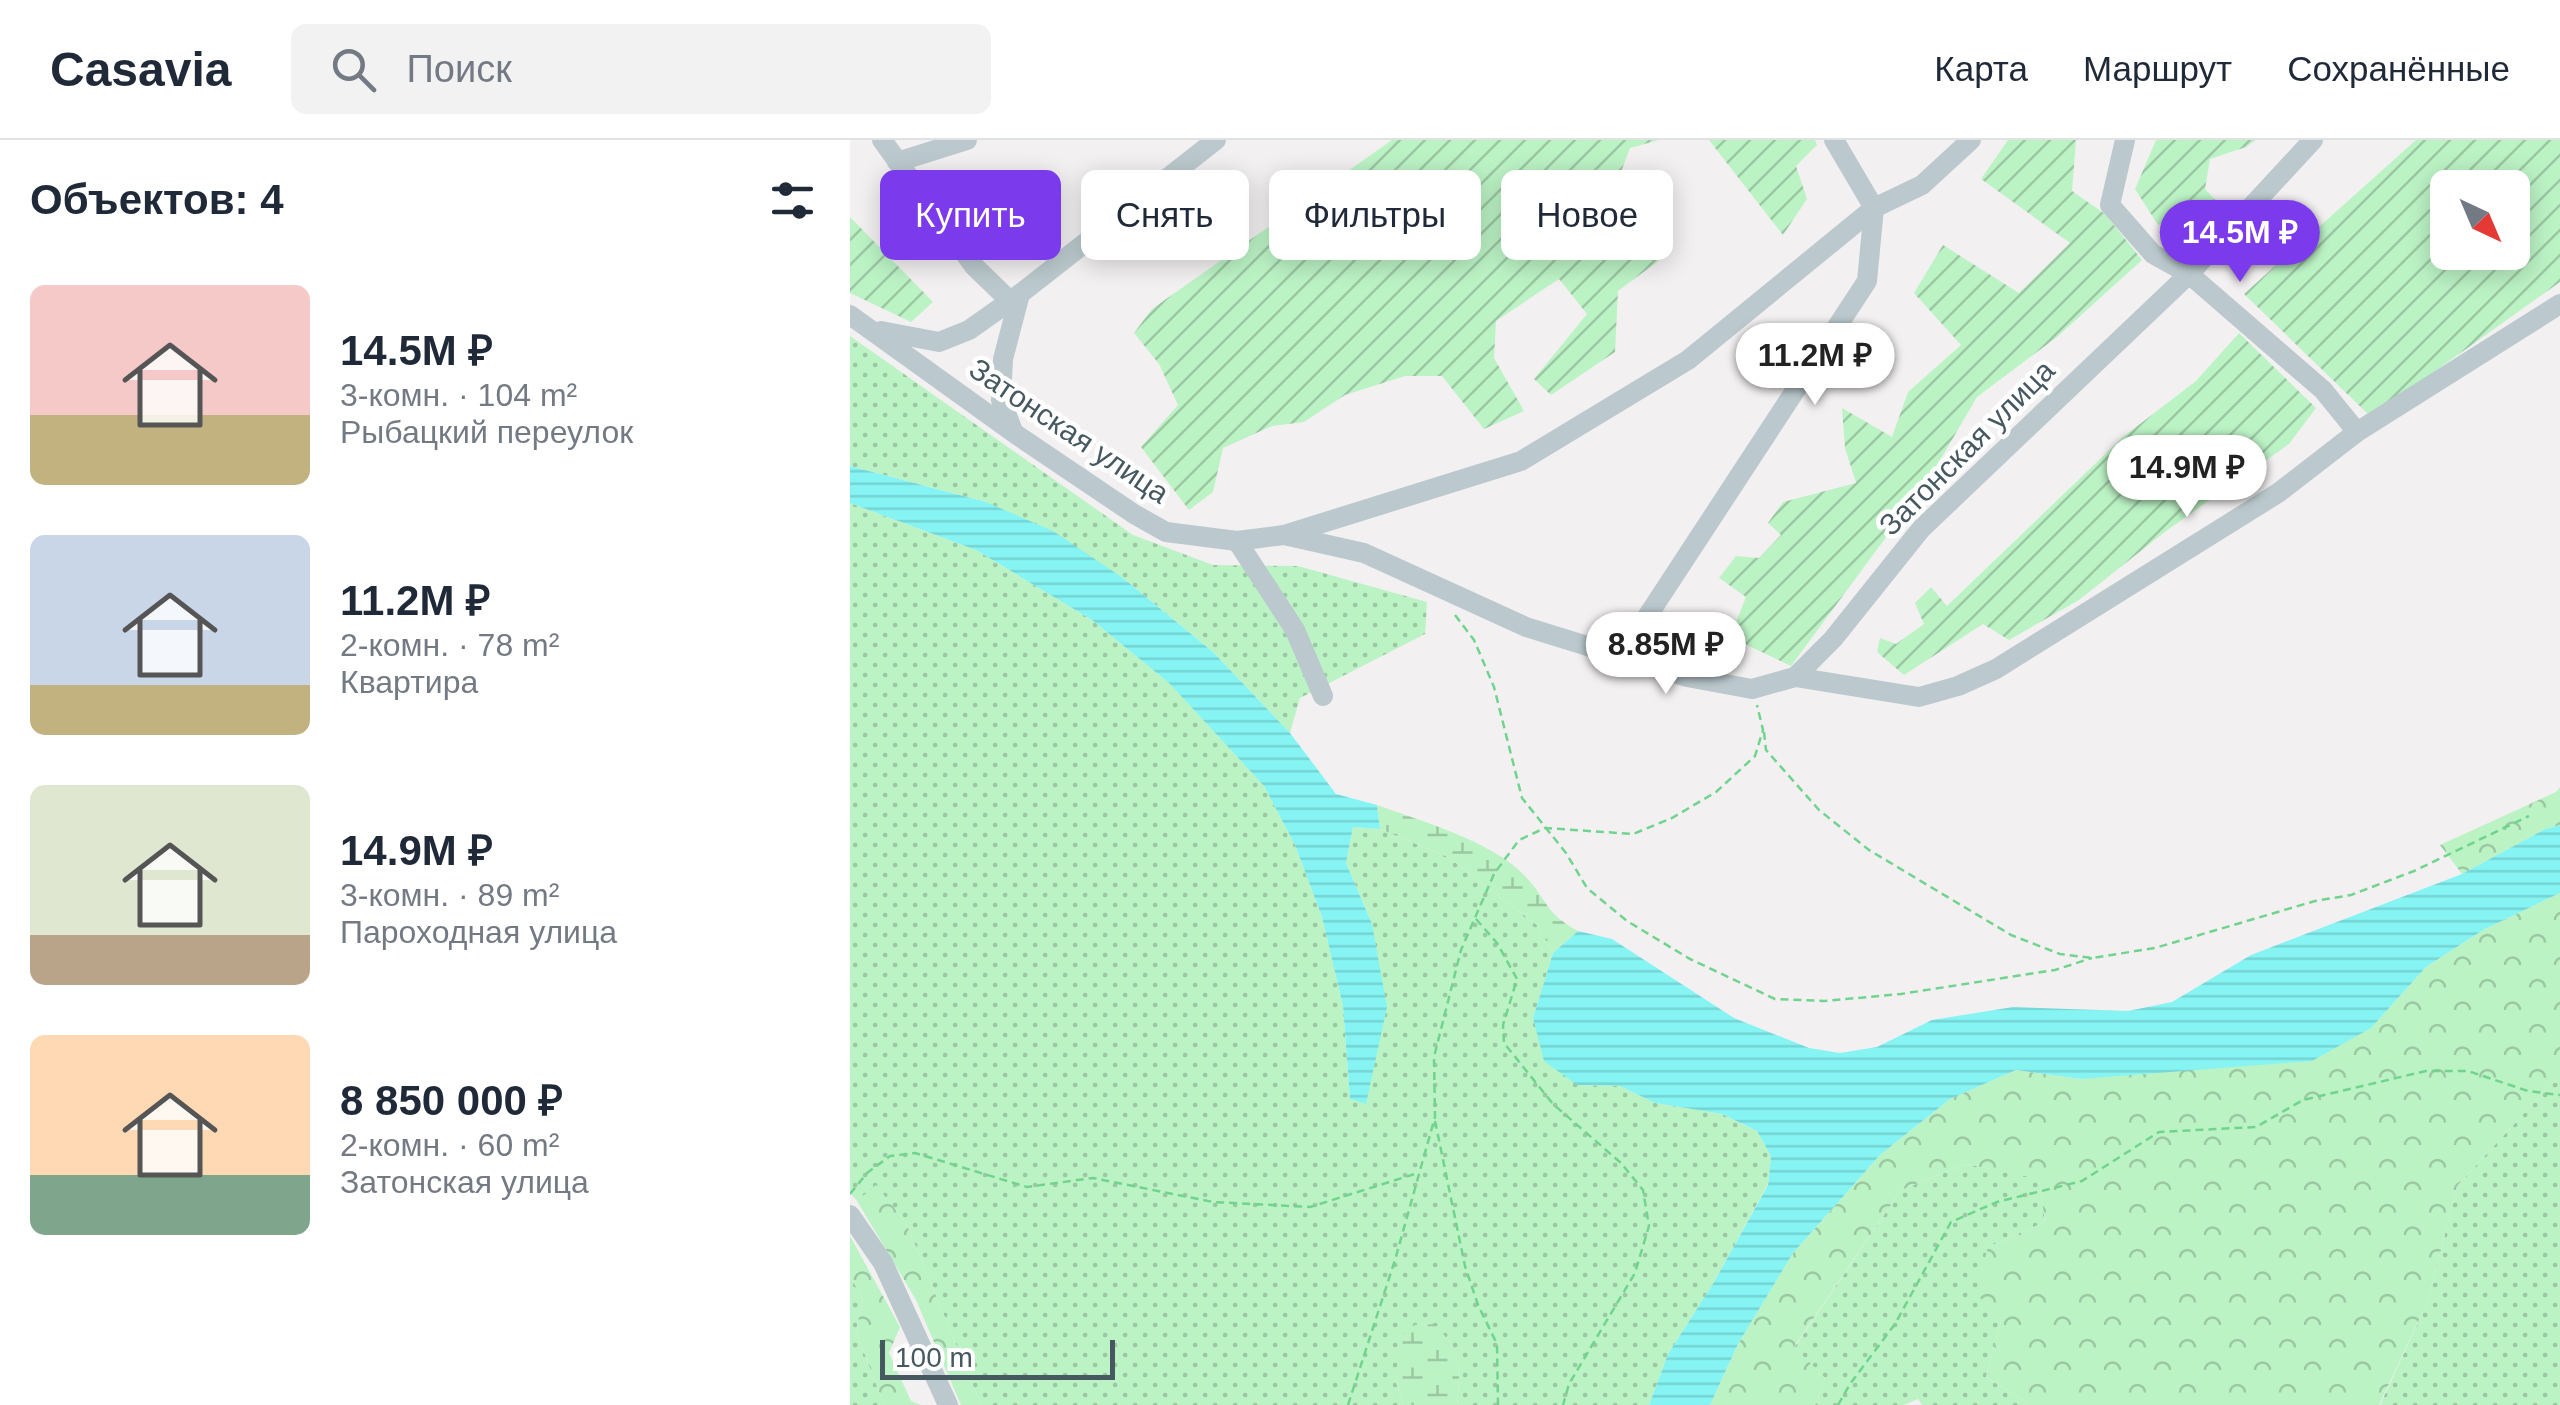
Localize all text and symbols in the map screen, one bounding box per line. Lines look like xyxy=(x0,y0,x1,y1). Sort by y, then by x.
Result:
search box xyxy=(291,24,991,114)
icon: search xyxy=(326,42,381,97)
text: Casavia xyxy=(50,43,231,96)
text: Поиск xyxy=(406,48,512,90)
text: Карта xyxy=(1934,49,2028,88)
text: Маршрут xyxy=(2083,49,2232,88)
text: Сохранённые xyxy=(2287,49,2510,88)
chip: Купить xyxy=(880,170,1061,260)
chip: Снять xyxy=(1081,170,1249,260)
chip: Фильтры xyxy=(1269,170,1481,260)
chip: Новое xyxy=(1501,170,1673,260)
north arrow xyxy=(2430,170,2530,270)
map controls xyxy=(2430,170,2530,270)
icon: filters xyxy=(765,173,820,228)
text: Объектов: 4 xyxy=(30,176,284,223)
pin: 14.5M ₽ xyxy=(2148,200,2332,285)
text: 14.5M ₽ xyxy=(2182,214,2298,250)
pin: 11.2M ₽ xyxy=(1723,323,1907,408)
icon: home xyxy=(110,325,230,445)
text: 14.5M ₽ xyxy=(340,327,493,374)
text: 11.2M ₽ xyxy=(1758,337,1872,373)
street label: Затонская улица xyxy=(963,352,1175,510)
street label: Затонская улица xyxy=(1872,353,2061,542)
text: 3-комн. · 104 m² xyxy=(340,377,577,413)
text: Рыбацкий переулок xyxy=(340,414,633,450)
pin: 14.9M ₽ xyxy=(2095,435,2279,520)
text: 14.9M ₽ xyxy=(2129,449,2245,485)
icon: home xyxy=(110,575,230,695)
text: 11.2M ₽ xyxy=(340,577,491,624)
pin: 8.85M ₽ xyxy=(1574,612,1758,697)
text: 8.85M ₽ xyxy=(1608,626,1724,662)
text: 2-комн. · 78 m² xyxy=(340,627,559,663)
text: Квартира xyxy=(340,664,478,700)
icon: home xyxy=(110,825,230,945)
text: 14.9M ₽ xyxy=(340,827,493,874)
text: 3-комн. · 89 m² xyxy=(340,877,559,913)
text: Пароходная улица xyxy=(340,914,617,950)
icon: home xyxy=(110,1075,230,1195)
text: 8 850 000 ₽ xyxy=(340,1077,563,1124)
text: 2-комн. · 60 m² xyxy=(340,1127,559,1163)
text: Затонская улица xyxy=(340,1164,589,1200)
scale bar xyxy=(880,1335,1115,1380)
text: 100 m xyxy=(895,1342,973,1373)

